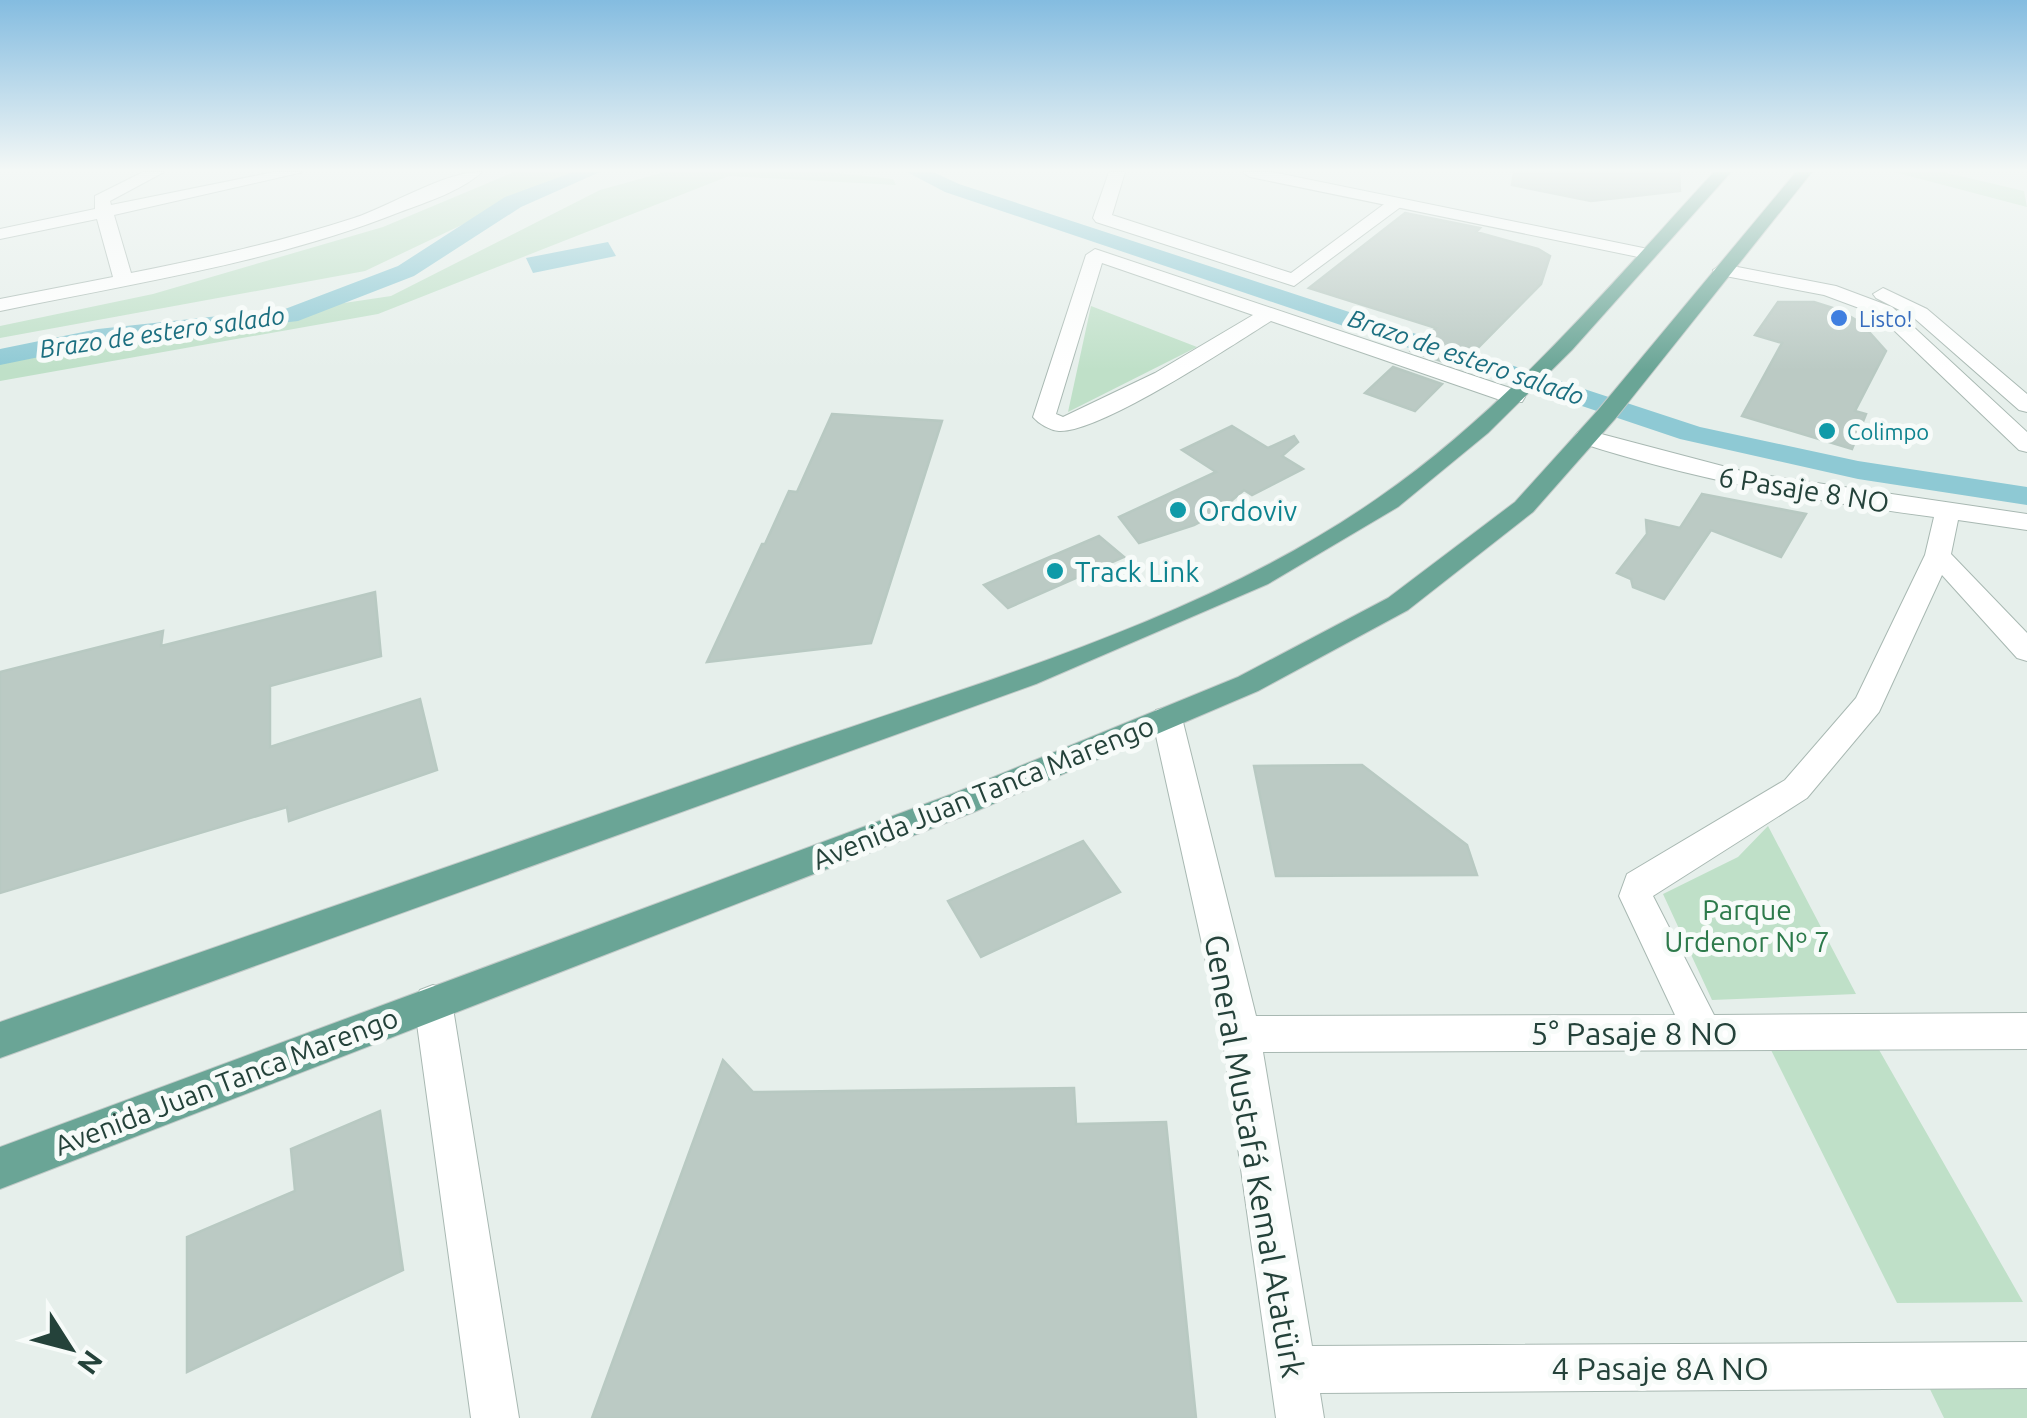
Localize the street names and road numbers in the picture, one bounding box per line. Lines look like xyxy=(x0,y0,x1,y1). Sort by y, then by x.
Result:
street label: 6 Pasaje 8 NO xyxy=(1717,460,1891,518)
street label: Avenida Juan Tanca Marengo xyxy=(808,709,1158,875)
street label: General Mustafá Kemal Atatürk xyxy=(1198,932,1312,1380)
street label: Avenida Juan Tanca Marengo xyxy=(50,1001,402,1161)
street label: 5° Pasaje 8 NO xyxy=(1530,1015,1738,1051)
street label: 4 Pasaje 8A NO xyxy=(1551,1350,1769,1386)

